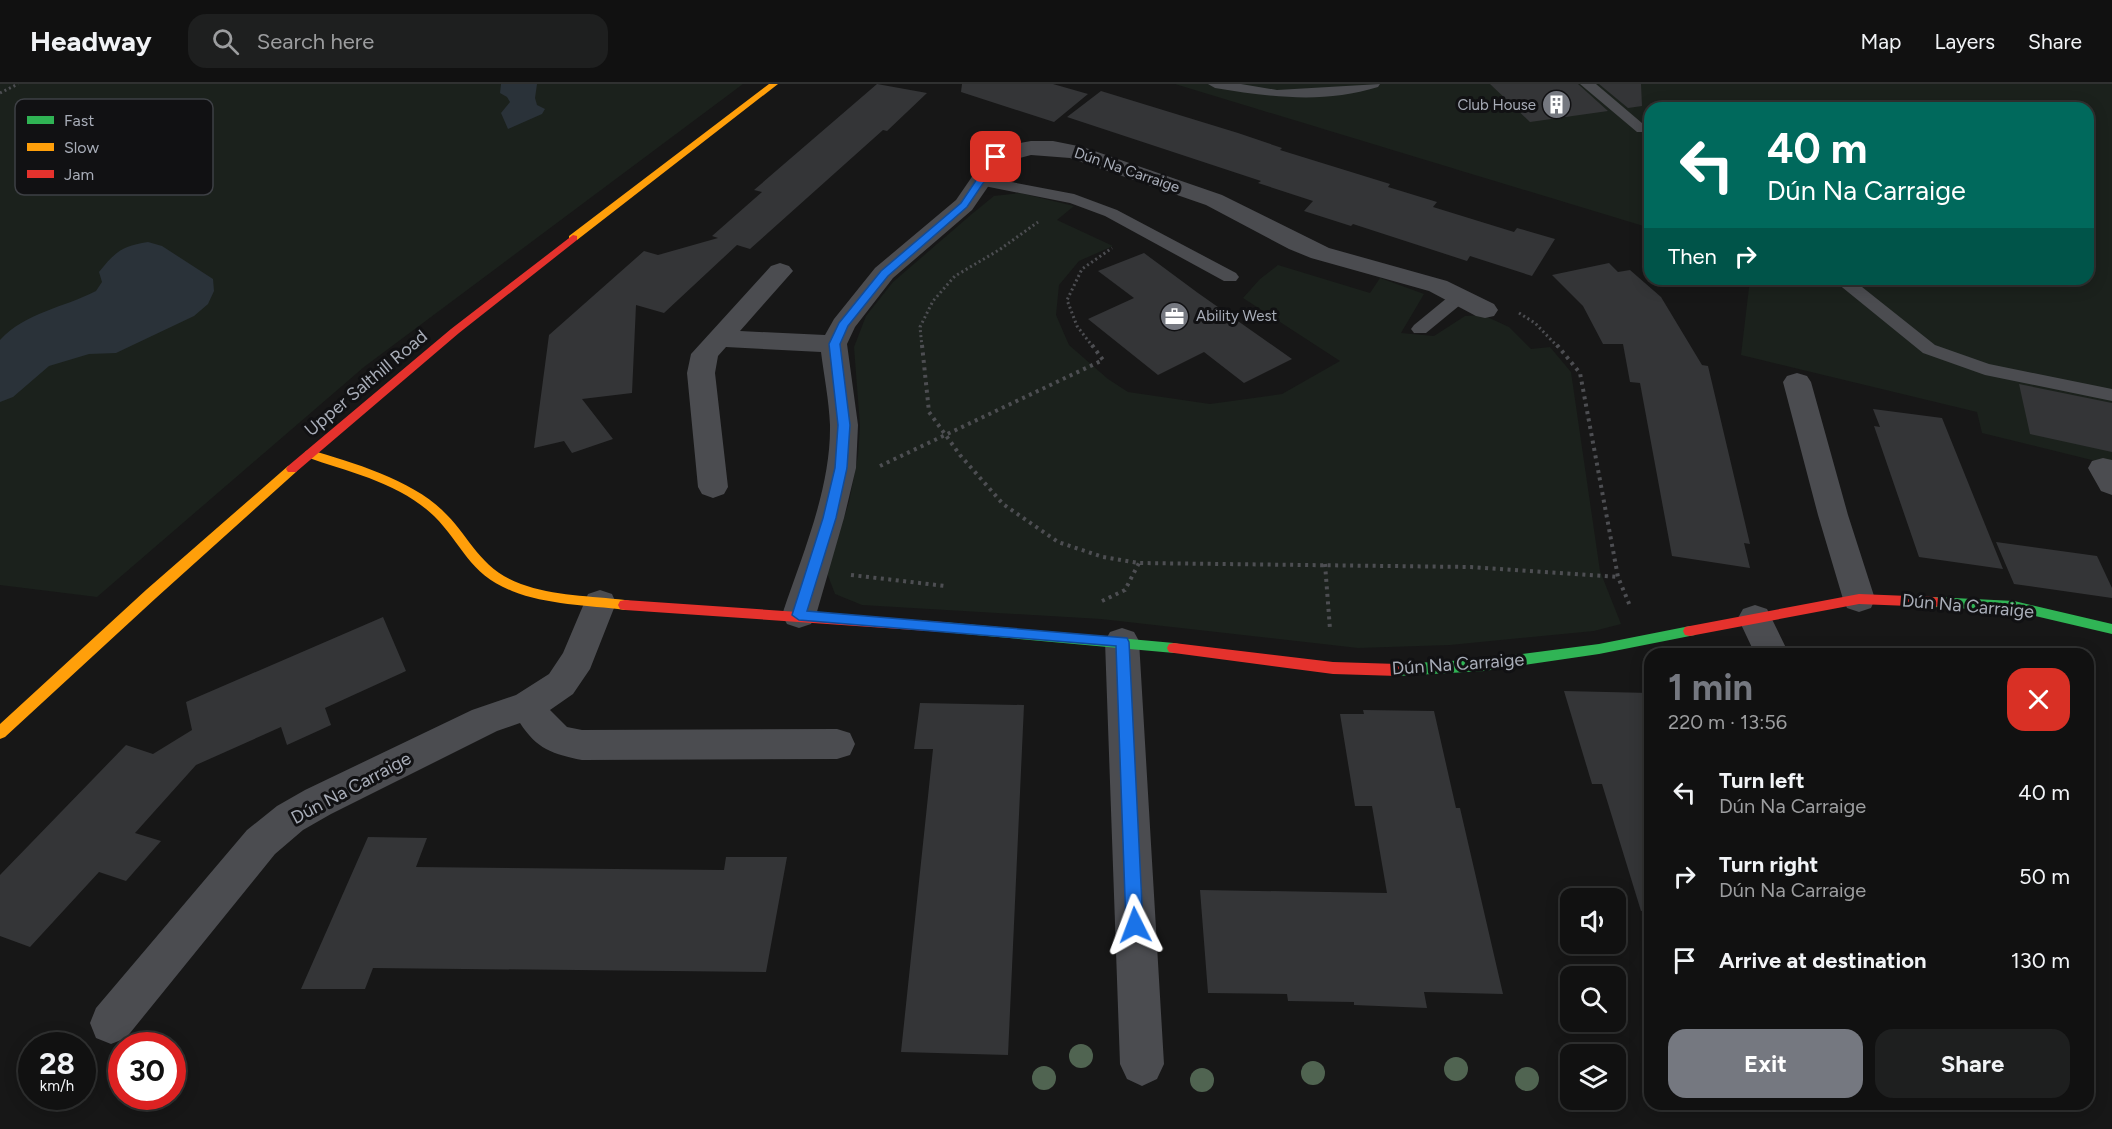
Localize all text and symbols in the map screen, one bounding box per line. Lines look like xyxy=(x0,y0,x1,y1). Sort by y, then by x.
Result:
search box xyxy=(188,14,608,68)
text: Headway xyxy=(30,24,152,58)
icon: search xyxy=(209,25,242,58)
text: Search here xyxy=(257,28,374,55)
text: Map xyxy=(1861,29,1901,54)
text: Layers xyxy=(1934,29,1995,54)
text: Share xyxy=(2028,29,2082,54)
building icon: Club House xyxy=(1541,89,1573,121)
place label: Club House xyxy=(1458,96,1536,114)
legend xyxy=(15,99,213,195)
text: Fast xyxy=(64,111,94,130)
text: 40 m xyxy=(1767,123,1867,174)
icon: left xyxy=(1668,126,1746,204)
pin xyxy=(970,131,1021,182)
text: Slow xyxy=(64,138,99,157)
icon: arrive xyxy=(979,140,1012,173)
street label: Dún Na Carraige xyxy=(1072,144,1182,196)
text: Jam xyxy=(64,165,94,184)
text: Dún Na Carraige xyxy=(1767,174,1966,207)
icon: right xyxy=(1729,240,1762,273)
text: Then xyxy=(1668,243,1717,270)
office icon: Ability West xyxy=(1159,300,1191,332)
place label: Ability West xyxy=(1196,307,1277,325)
street label: Upper Salthill Road xyxy=(300,325,432,441)
street label: Dún Na Carraige xyxy=(1901,589,2035,623)
street label: Dún Na Carraige xyxy=(1391,648,1525,680)
text: 1 min xyxy=(1668,666,1753,709)
button: close xyxy=(2007,668,2070,731)
text: 220 m · 13:56 xyxy=(1668,710,1787,734)
street label: Dún Na Carraige xyxy=(287,747,415,829)
text: Turn left xyxy=(1719,767,1805,794)
icon: left xyxy=(1668,776,1701,809)
text: 40 m xyxy=(2018,779,2070,806)
text: Dún Na Carraige xyxy=(1719,794,1866,818)
text: Turn right xyxy=(1719,851,1818,878)
icon: right xyxy=(1668,860,1701,893)
text: 50 m xyxy=(2019,863,2070,890)
text: Dún Na Carraige xyxy=(1719,878,1866,902)
map controls xyxy=(1560,888,1626,1110)
button: sound xyxy=(1560,888,1626,954)
position arrow xyxy=(1103,893,1167,957)
icon: arrive xyxy=(1668,944,1701,977)
text: Arrive at destination xyxy=(1719,947,1927,974)
text: 130 m xyxy=(2011,947,2070,974)
button: search xyxy=(1560,966,1626,1032)
button: Exit xyxy=(1668,1029,1863,1098)
button: Share xyxy=(1875,1029,2070,1098)
speed limit sign: 30 xyxy=(108,1032,186,1110)
button: layers xyxy=(1560,1044,1626,1110)
text: 28 xyxy=(39,1045,75,1082)
text: km/h xyxy=(40,1077,74,1095)

